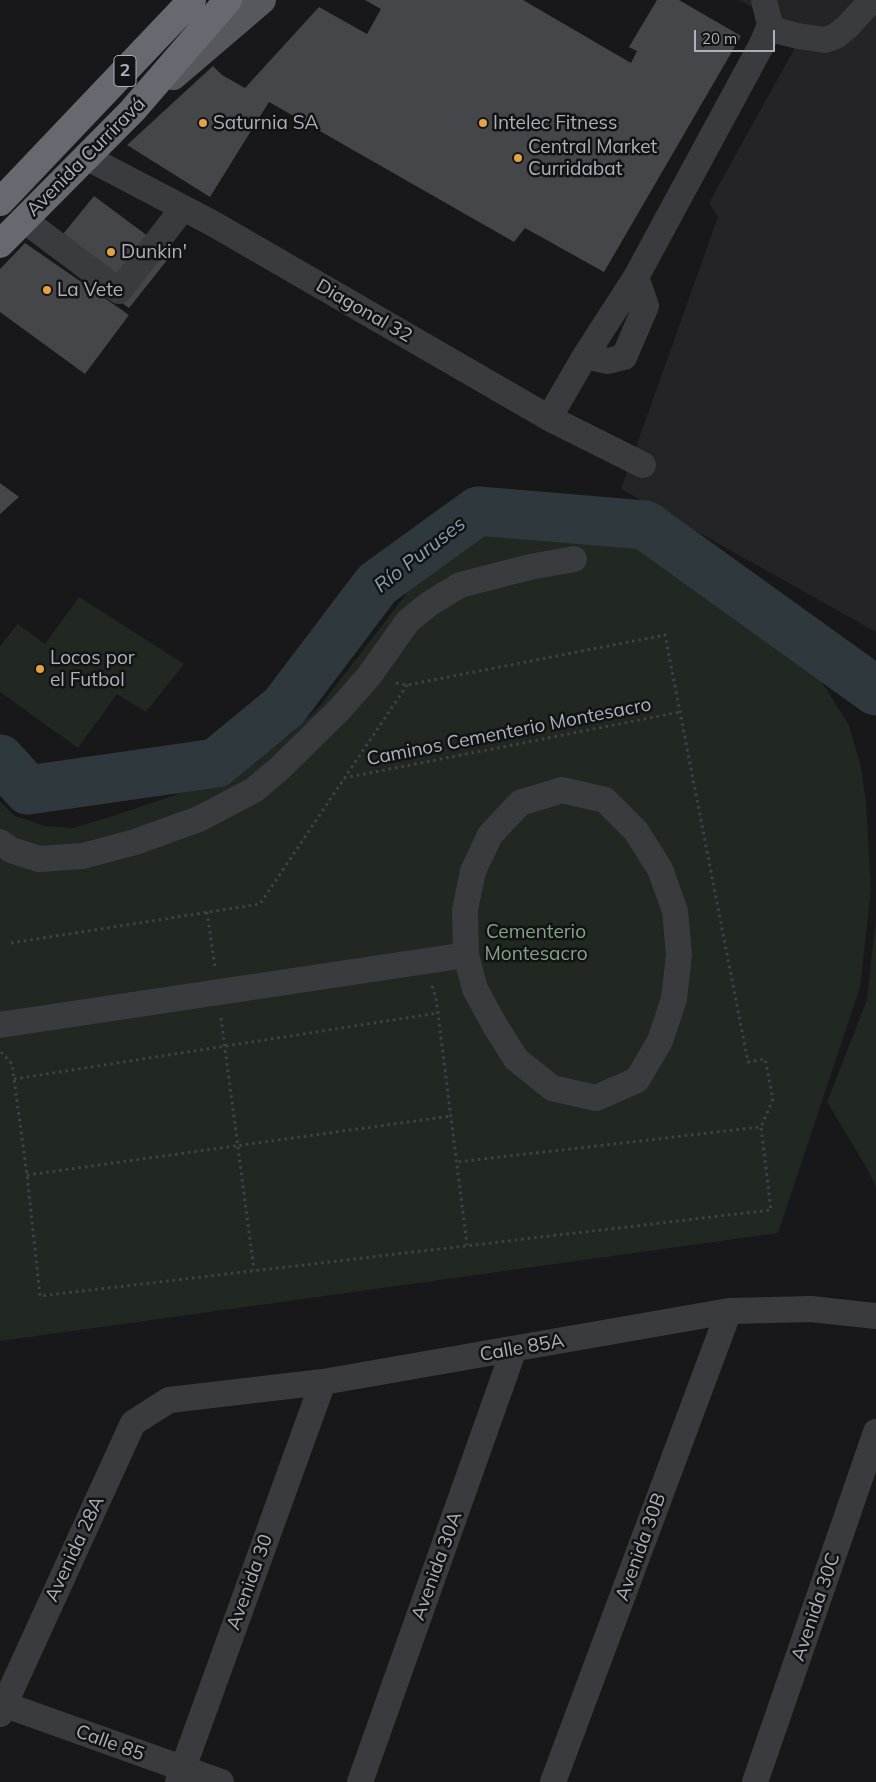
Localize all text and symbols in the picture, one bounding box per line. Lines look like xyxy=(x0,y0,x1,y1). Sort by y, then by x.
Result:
scale bar xyxy=(696,20,777,52)
text: 20 m xyxy=(702,29,737,48)
road number: 2 xyxy=(114,56,136,86)
street label: Avenida Curriravá xyxy=(22,93,150,221)
place label: Saturnia SA xyxy=(213,112,319,134)
place label: Intelec Fitness xyxy=(493,112,617,134)
marker: Saturnia SA xyxy=(197,117,209,129)
marker: Intelec Fitness xyxy=(477,117,489,129)
place label: Central Market Curridabat xyxy=(528,136,657,180)
marker: Central Market Curridabat xyxy=(512,152,524,164)
place label: Dunkin' xyxy=(121,241,187,263)
marker: Dunkin' xyxy=(105,246,117,258)
street label: Diagonal 32 xyxy=(312,274,416,348)
place label: La Vete xyxy=(57,279,123,301)
marker: La Vete xyxy=(41,284,53,296)
water label: Río Puruses xyxy=(370,512,470,598)
place label: Locos por el Futbol xyxy=(50,647,135,691)
marker: Locos por el Futbol xyxy=(34,663,46,675)
street label: Caminos Cementerio Montesacro xyxy=(365,693,653,771)
park label: Cementerio Montesacro xyxy=(484,921,588,965)
street label: Calle 85A xyxy=(478,1329,566,1367)
street label: Avenida 30B xyxy=(611,1490,671,1604)
street label: Avenida 28A xyxy=(41,1493,109,1605)
street label: Avenida 30A xyxy=(407,1509,467,1623)
street label: Avenida 30 xyxy=(222,1531,278,1633)
street label: Avenida 30C xyxy=(787,1550,845,1664)
street label: Calle 85 xyxy=(73,1720,147,1766)

